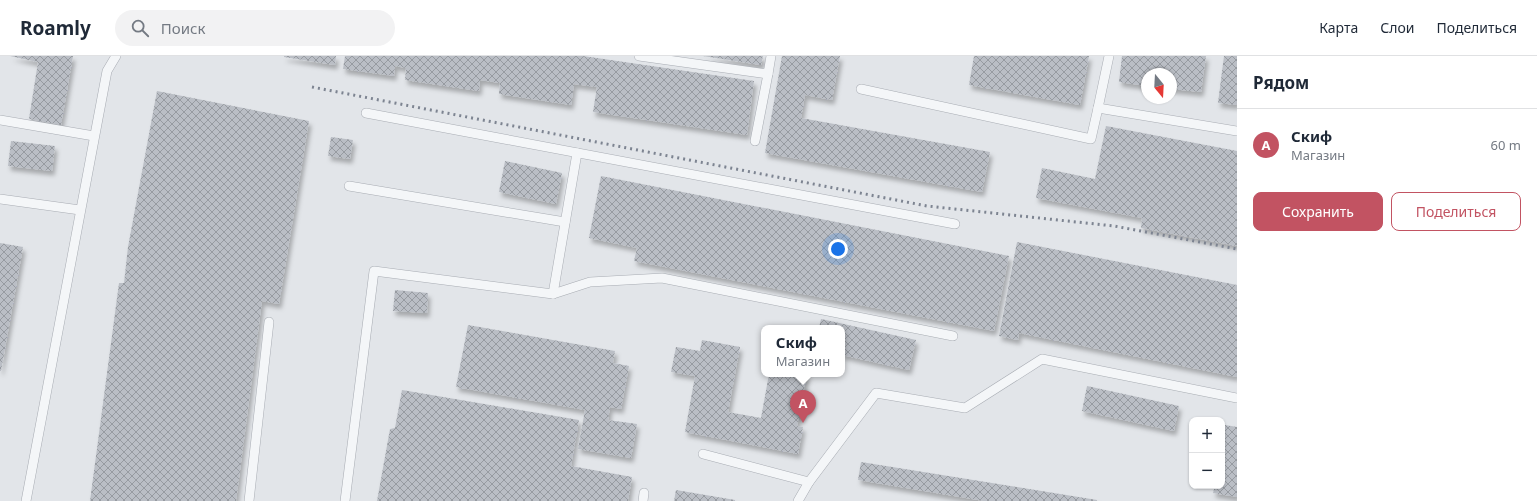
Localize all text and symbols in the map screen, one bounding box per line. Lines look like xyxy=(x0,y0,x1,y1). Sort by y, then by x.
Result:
search box xyxy=(115,10,395,46)
text: Roamly xyxy=(20,15,91,41)
icon: search xyxy=(129,17,151,39)
text: Поиск xyxy=(161,18,205,38)
text: Карта xyxy=(1319,18,1358,37)
text: Слои xyxy=(1380,18,1414,37)
text: Поделиться xyxy=(1436,18,1517,37)
north arrow xyxy=(1141,68,1177,104)
text: Рядом xyxy=(1253,71,1309,94)
text: Скиф xyxy=(1291,126,1332,146)
text: A xyxy=(1262,136,1271,154)
text: 60 m xyxy=(1491,136,1521,154)
text: Магазин xyxy=(1291,146,1345,164)
button: Сохранить xyxy=(1253,192,1383,231)
button: Поделиться xyxy=(1391,192,1521,231)
your location xyxy=(828,239,848,259)
popup xyxy=(761,325,845,377)
text: Скиф xyxy=(776,332,817,352)
text: Магазин xyxy=(776,352,830,370)
pin: A xyxy=(790,390,816,423)
map controls xyxy=(1189,417,1225,489)
button: + xyxy=(1189,417,1225,453)
button: − xyxy=(1189,453,1225,489)

